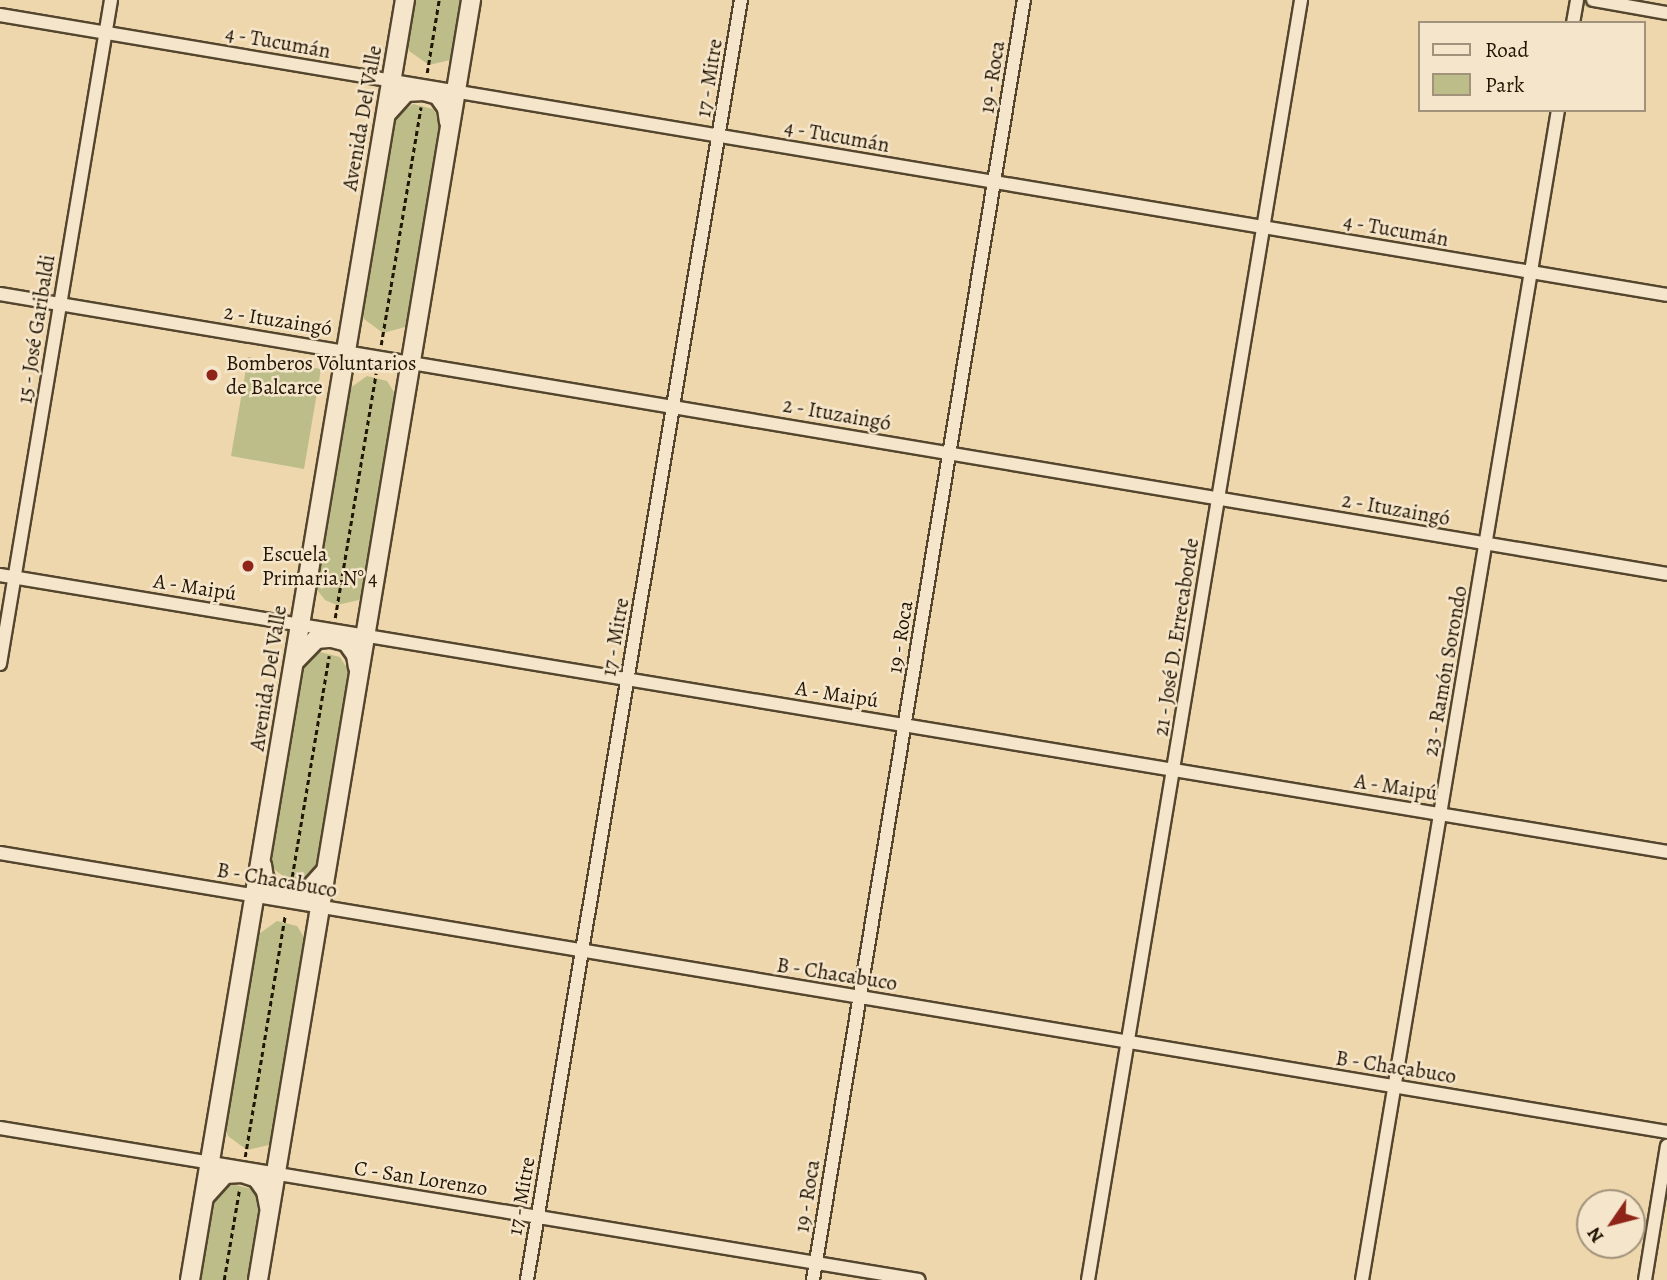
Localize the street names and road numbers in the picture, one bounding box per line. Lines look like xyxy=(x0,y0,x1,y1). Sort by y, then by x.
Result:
street label: 4 - Tucumán xyxy=(223,20,333,64)
street label: 17 - Mitre xyxy=(690,37,728,119)
street label: 19 - Roca xyxy=(974,38,1010,116)
street label: Avenida Del Valle xyxy=(337,43,387,193)
street label: 4 - Tucumán xyxy=(782,114,892,158)
street label: 4 - Tucumán xyxy=(1341,208,1451,252)
street label: 15 - José Garibaldi xyxy=(12,252,60,406)
street label: 2 - Ituzaingó xyxy=(222,299,334,341)
street label: 2 - Ituzaingó xyxy=(781,392,893,436)
street label: 2 - Ituzaingó xyxy=(1340,487,1452,531)
street label: 21 - José D. Errecaborde xyxy=(1148,536,1204,738)
street label: A - Maipú xyxy=(151,568,239,606)
street label: 23 - Ramón Sorondo xyxy=(1418,583,1472,759)
street label: 17 - Mitre xyxy=(596,595,634,679)
street label: 19 - Roca xyxy=(882,598,918,676)
street label: Avenida Del Valle xyxy=(244,603,292,753)
street label: A - Maipú xyxy=(793,675,881,713)
street label: A - Maipú xyxy=(1352,768,1440,806)
street label: B - Chacabuco xyxy=(214,857,340,903)
street label: B - Chacabuco xyxy=(775,952,899,996)
street label: B - Chacabuco xyxy=(1334,1045,1458,1089)
street label: 17 - Mitre xyxy=(502,1154,540,1238)
street label: C - San Lorenzo xyxy=(352,1155,490,1201)
street label: 19 - Roca xyxy=(789,1157,825,1235)

